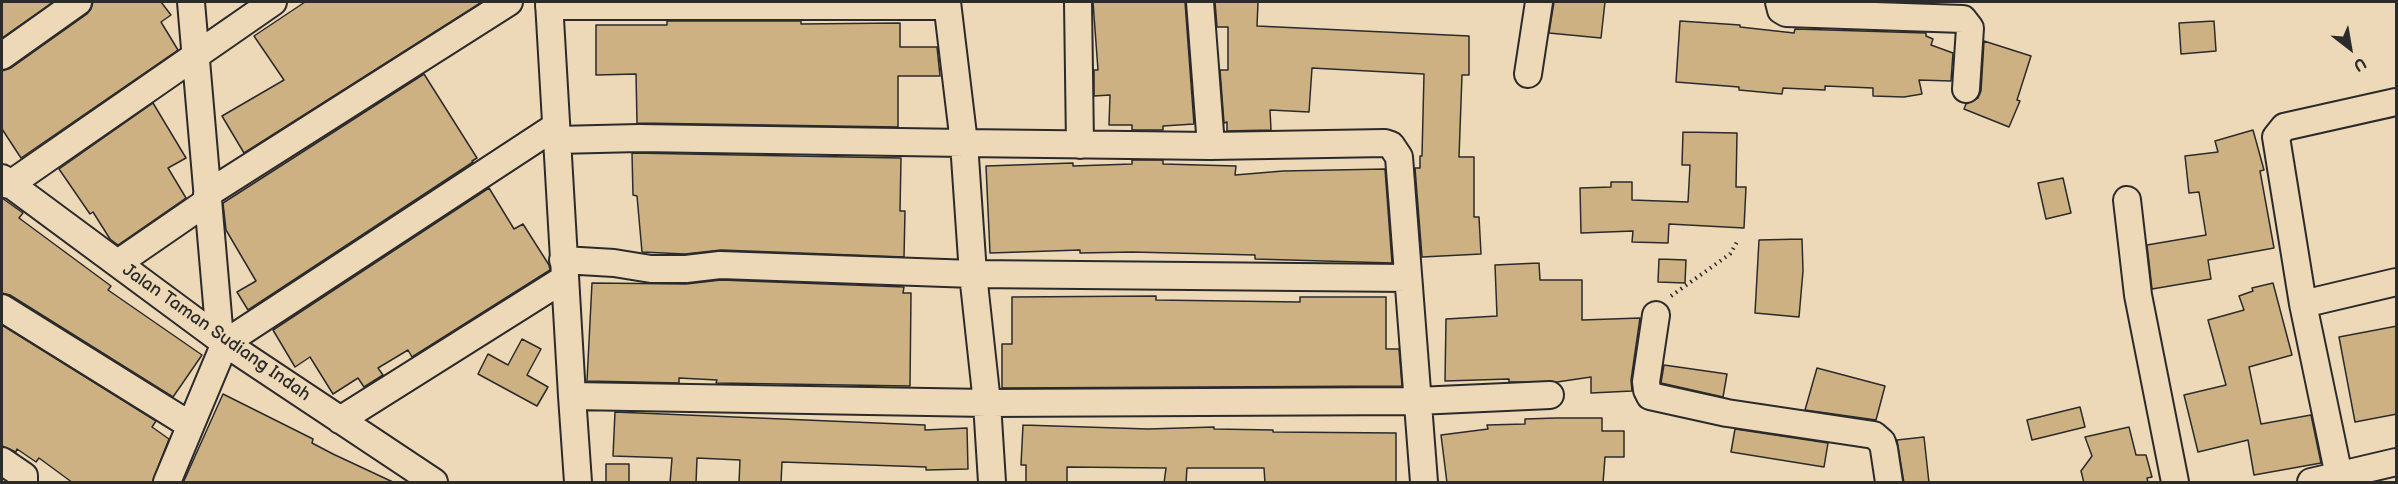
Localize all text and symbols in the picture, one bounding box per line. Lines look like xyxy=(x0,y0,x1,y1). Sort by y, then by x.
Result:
north arrow xyxy=(2320,18,2380,78)
text: U xyxy=(2350,53,2369,75)
street label: Jalan Taman Sudiang Indah xyxy=(118,260,314,406)

